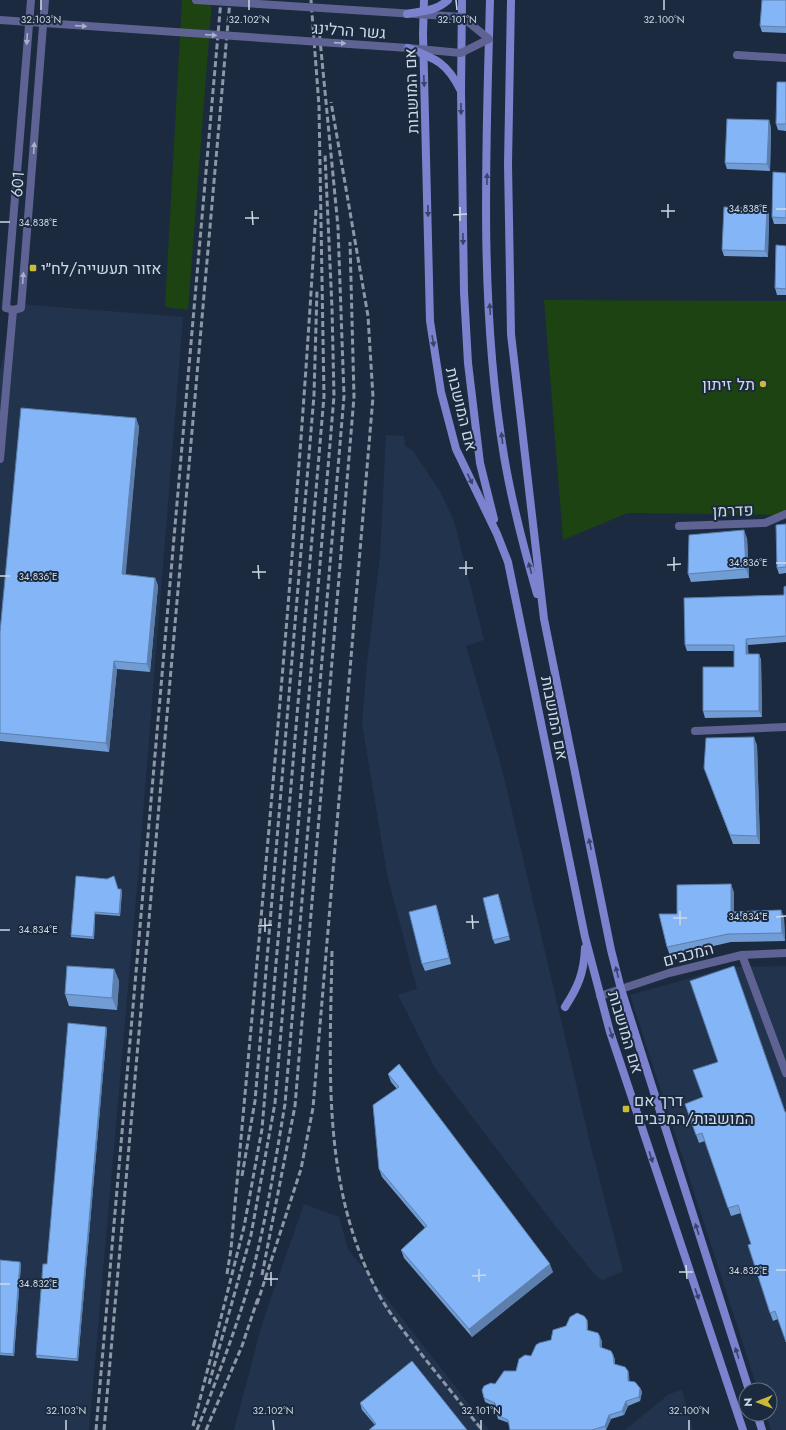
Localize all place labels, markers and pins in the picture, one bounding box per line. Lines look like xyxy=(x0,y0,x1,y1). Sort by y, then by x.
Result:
place label: אזור תעשייה/לח״י xyxy=(41,257,162,280)
marker: אזור תעשייה/לח״י xyxy=(28,263,38,273)
place label: תל זיתון xyxy=(702,373,755,396)
marker: תל זיתון xyxy=(758,379,768,389)
place label: דרך אם המושבות/המכבים xyxy=(634,1089,754,1130)
marker: דרך אם המושבות/המכבים xyxy=(621,1104,631,1114)

